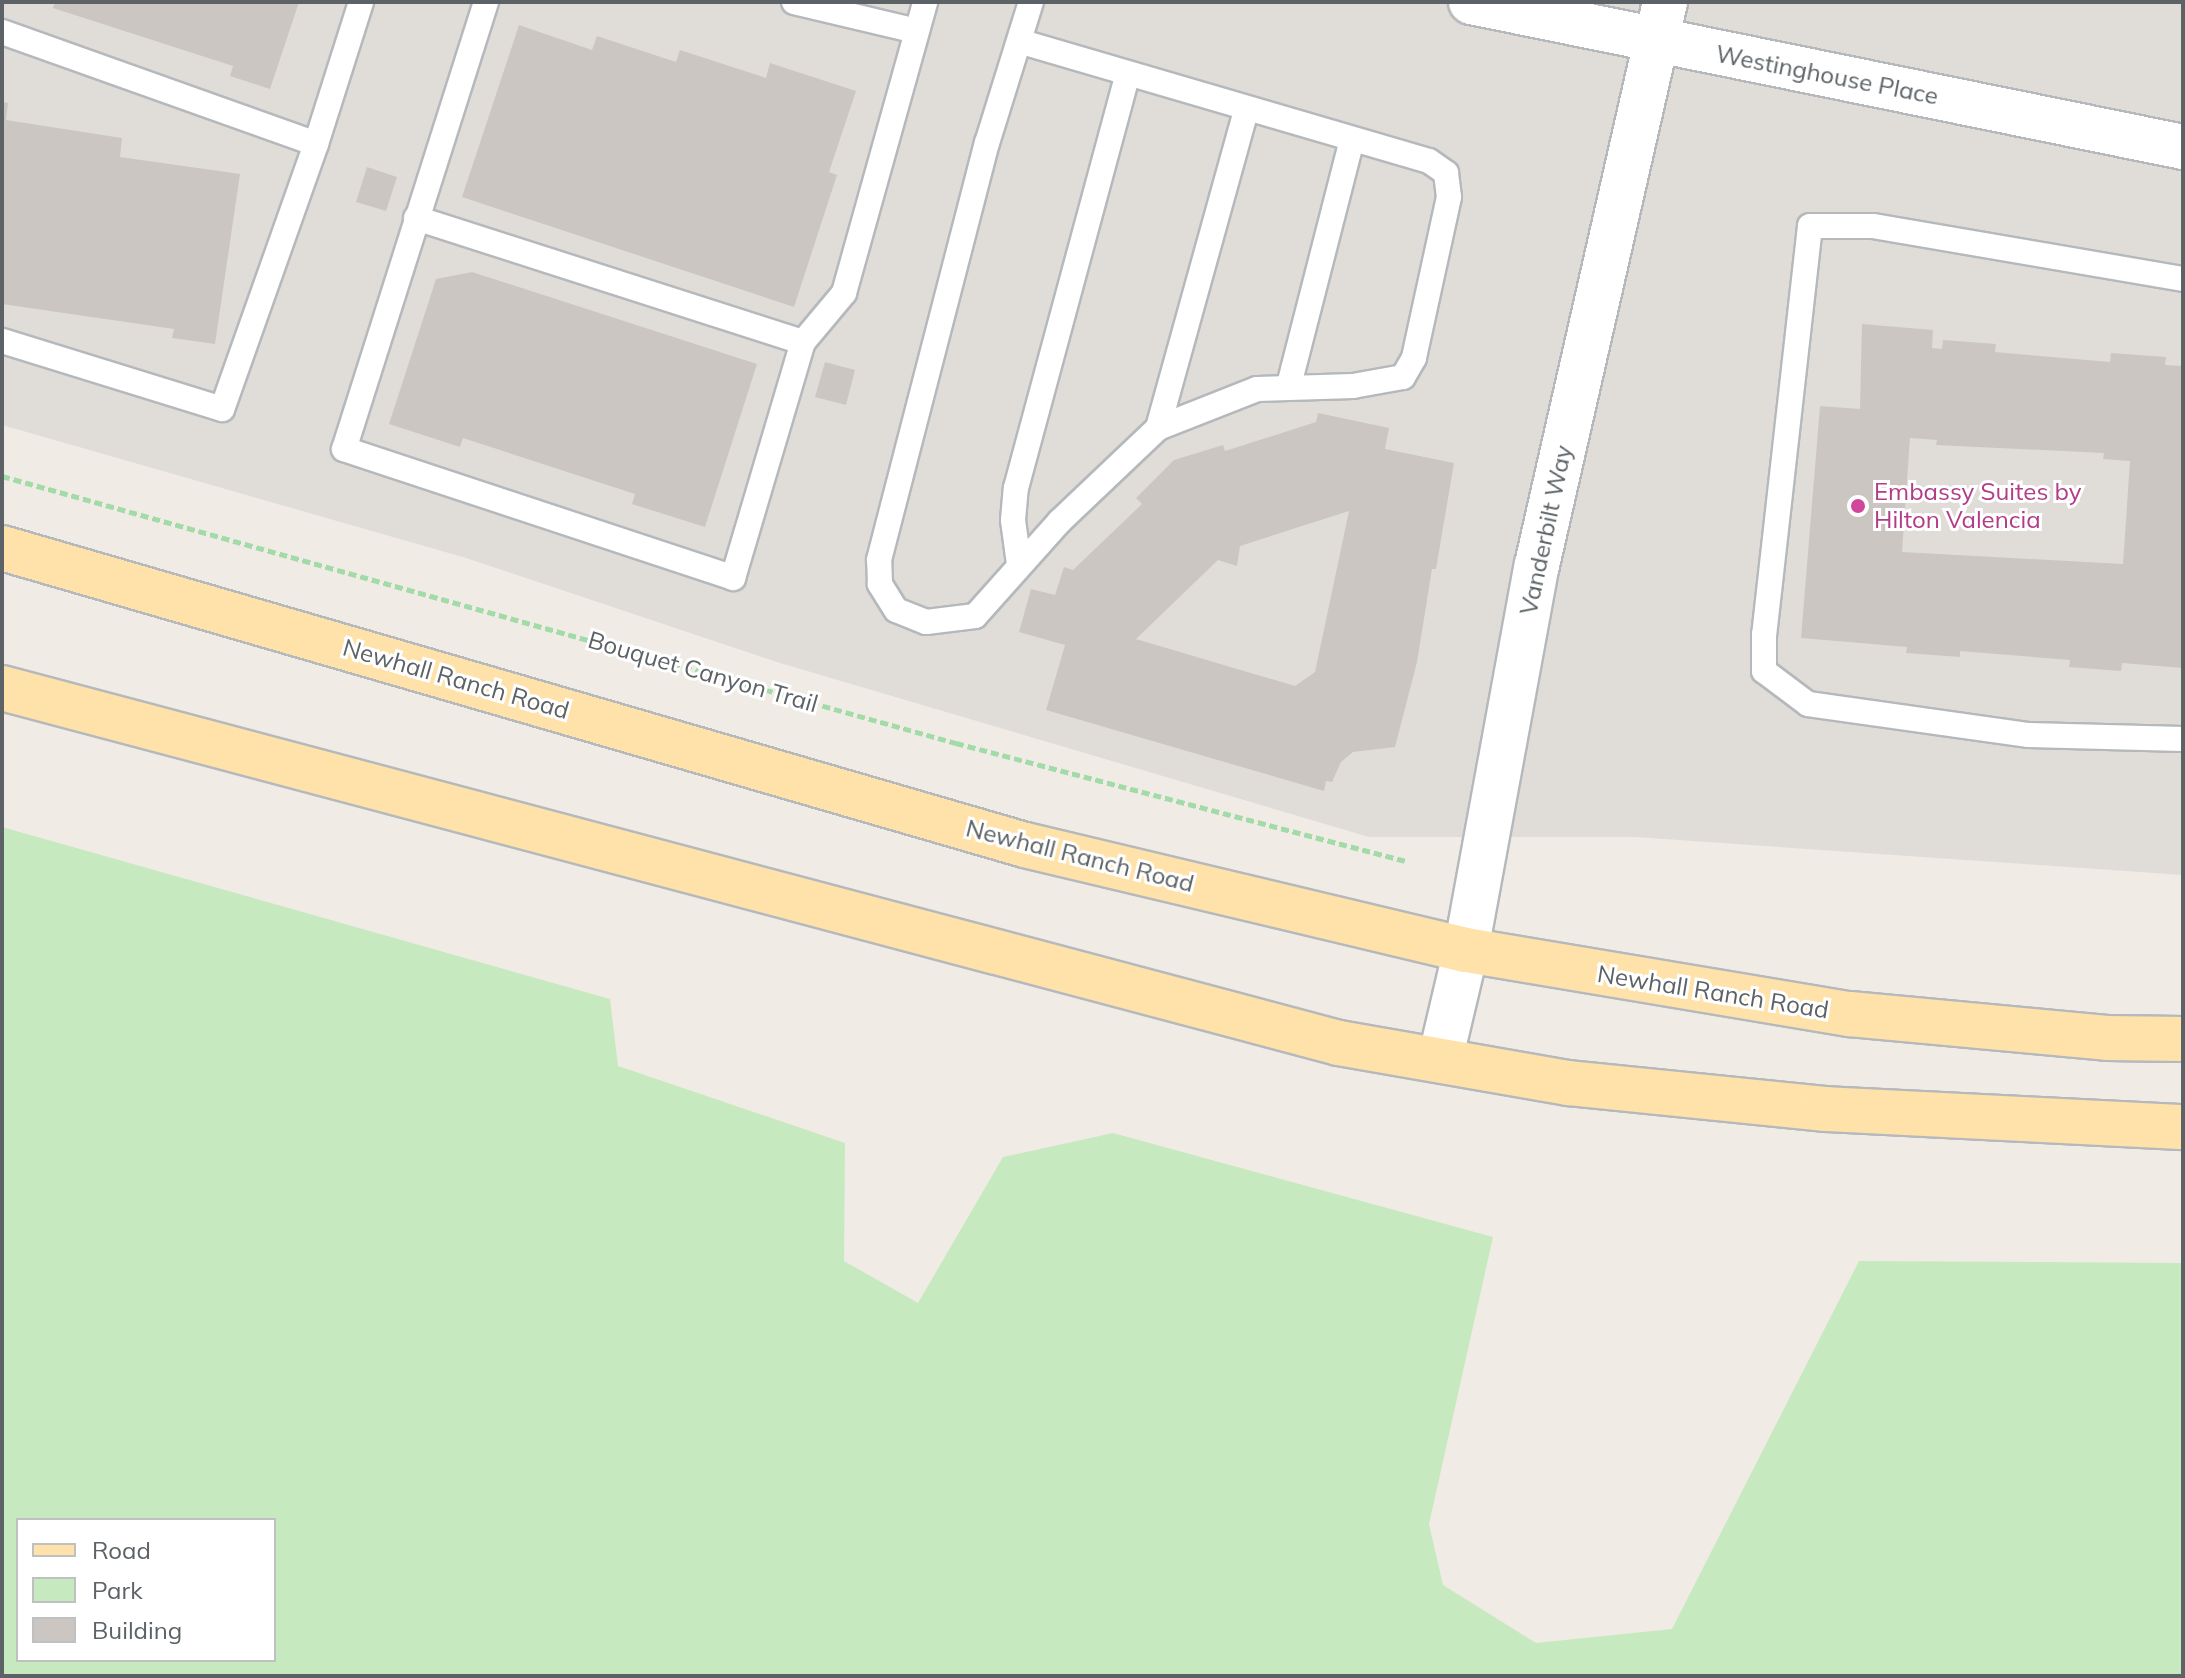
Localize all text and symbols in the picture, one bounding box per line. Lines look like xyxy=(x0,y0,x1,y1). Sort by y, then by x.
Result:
street label: Westinghouse Place xyxy=(1713,39,1941,111)
street label: Vanderbilt Way xyxy=(1514,442,1578,618)
place label: Embassy Suites by Hilton Valencia xyxy=(1874,478,2082,534)
marker: Embassy Suites by Hilton Valencia xyxy=(1849,497,1867,515)
street label: Bouquet Canyon Trail xyxy=(585,625,821,719)
street label: Newhall Ranch Road xyxy=(340,633,572,725)
street label: Newhall Ranch Road xyxy=(963,814,1197,898)
street label: Newhall Ranch Road xyxy=(1595,959,1831,1025)
legend xyxy=(16,1518,276,1662)
text: Road xyxy=(92,1535,151,1565)
text: Park xyxy=(92,1575,143,1605)
text: Building xyxy=(92,1615,182,1645)

